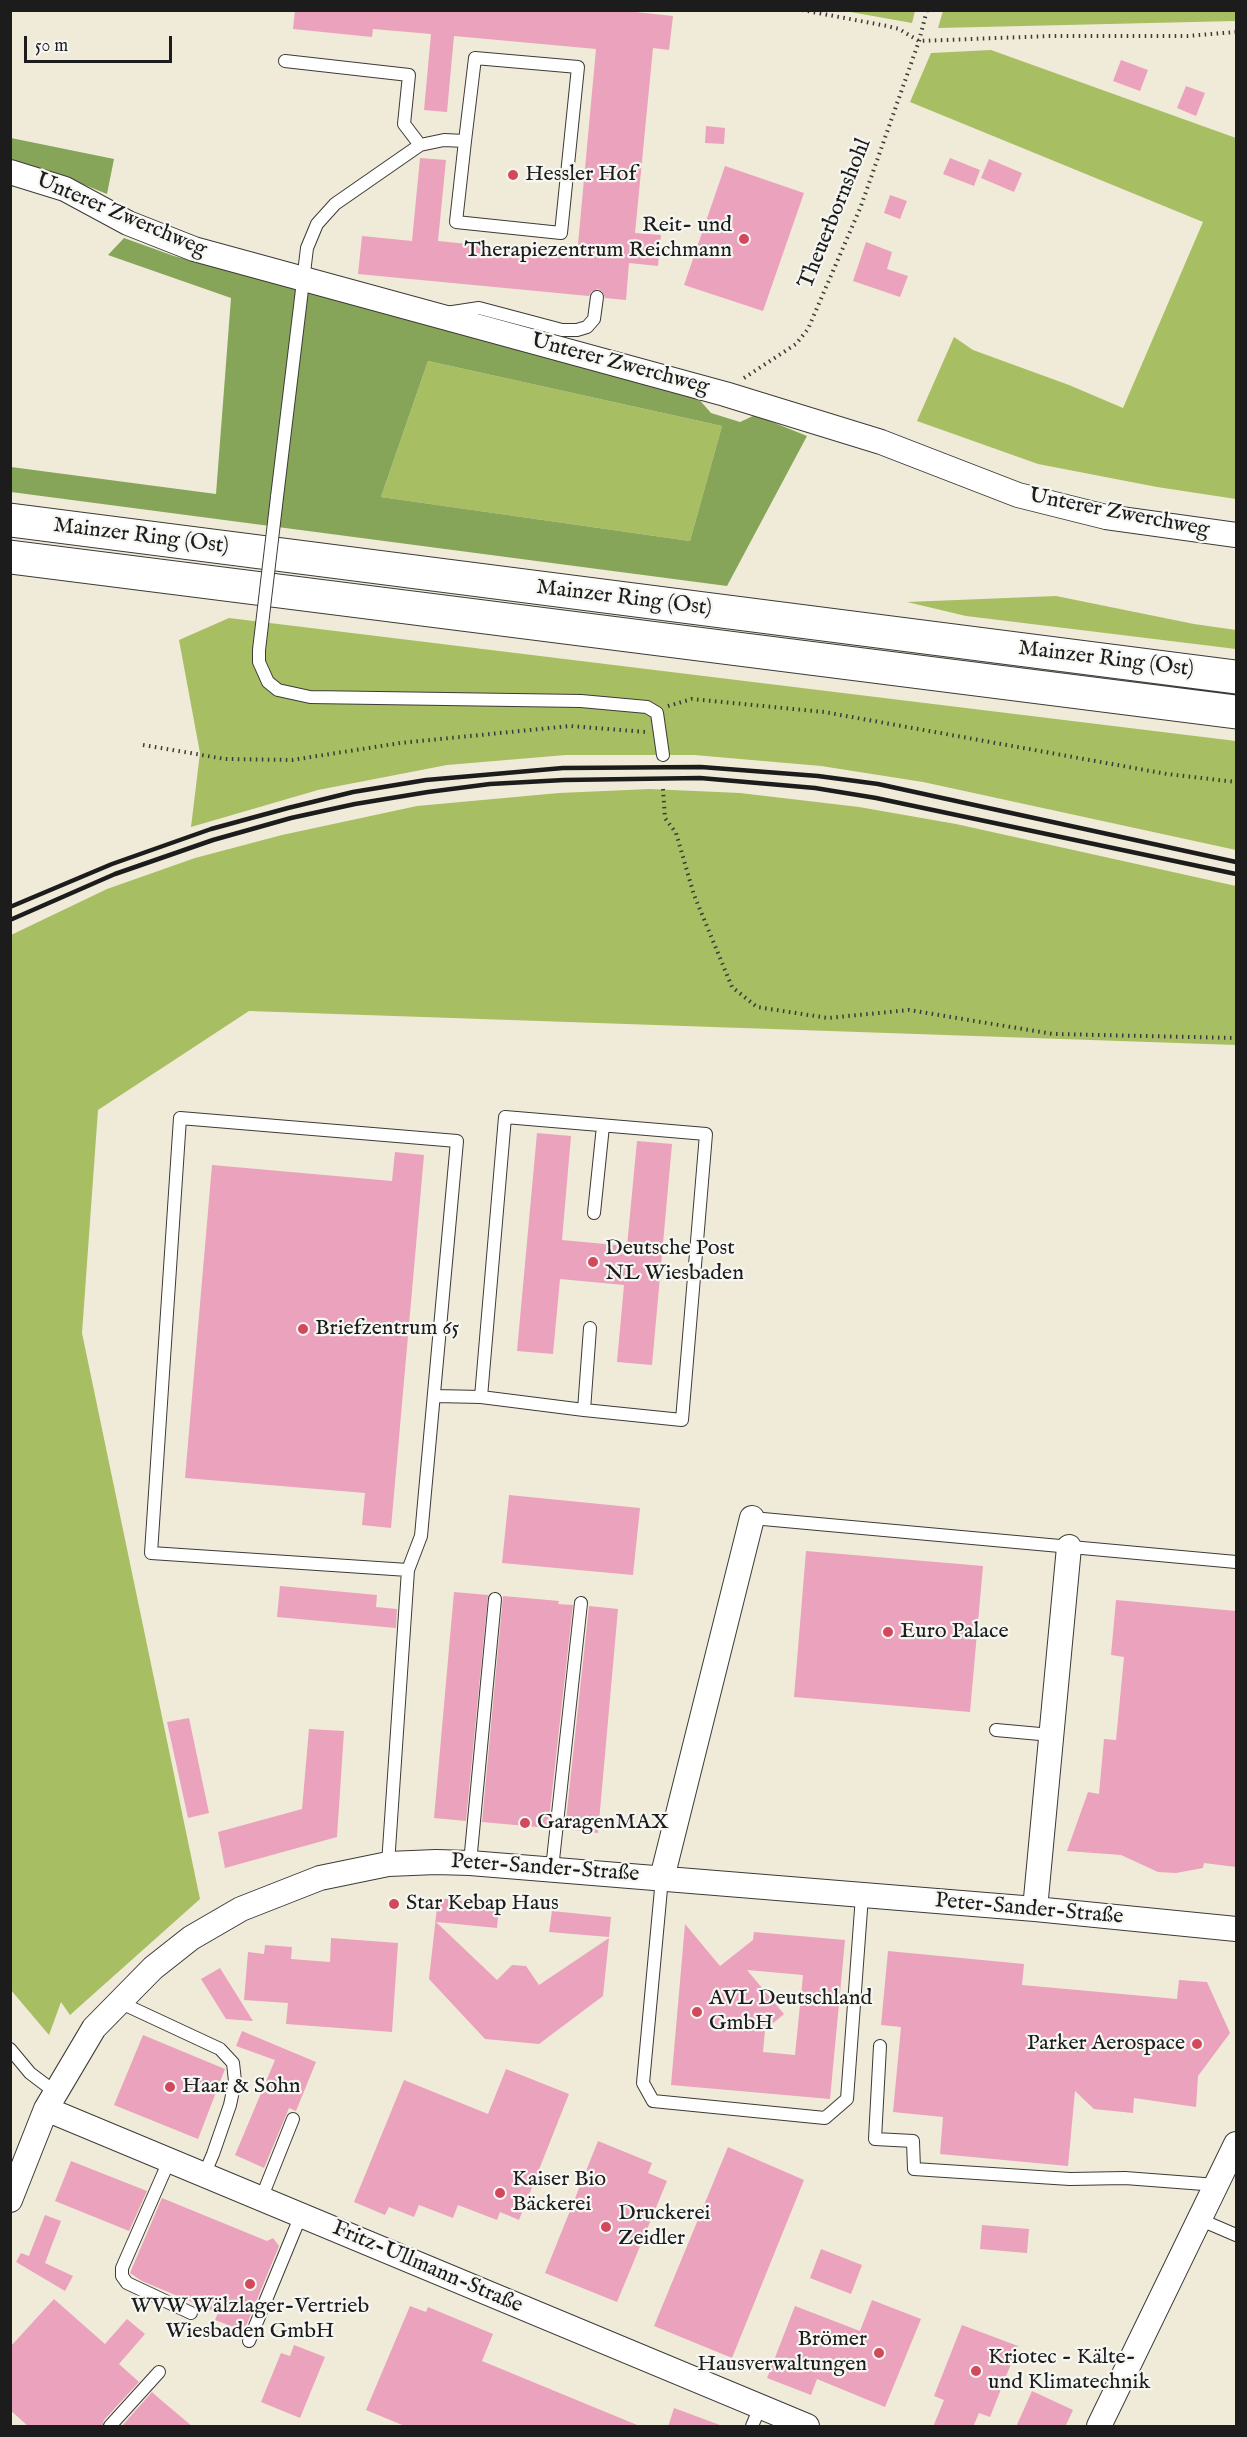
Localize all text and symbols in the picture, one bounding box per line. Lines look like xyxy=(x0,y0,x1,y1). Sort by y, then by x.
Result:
scale bar xyxy=(27,24,176,62)
text: 50 m xyxy=(35,35,68,58)
street label: Theuerbornshohl xyxy=(794,135,878,293)
place label: Hessler Hof xyxy=(525,162,636,188)
street label: Unterer Zwerchweg xyxy=(32,168,210,264)
marker: Hessler Hof xyxy=(506,168,520,182)
place label: Reit- und Therapiezentrum Reichmann xyxy=(464,213,732,264)
marker: Reit- und Therapiezentrum Reichmann xyxy=(737,232,751,246)
street label: Unterer Zwerchweg xyxy=(528,329,712,401)
street label: Unterer Zwerchweg xyxy=(1027,484,1211,544)
street label: Mainzer Ring (Ost) xyxy=(52,513,230,561)
street label: Mainzer Ring (Ost) xyxy=(535,575,713,623)
street label: Mainzer Ring (Ost) xyxy=(1017,636,1195,684)
place label: Deutsche Post NL Wiesbaden xyxy=(605,1236,744,1288)
marker: Deutsche Post NL Wiesbaden xyxy=(586,1255,600,1269)
place label: Briefzentrum 65 xyxy=(315,1316,460,1342)
marker: Briefzentrum 65 xyxy=(296,1322,310,1336)
place label: Euro Palace xyxy=(900,1619,1009,1645)
marker: Euro Palace xyxy=(881,1625,895,1639)
place label: GaragenMAX xyxy=(537,1810,669,1836)
marker: GaragenMAX xyxy=(518,1816,532,1830)
street label: Peter-Sander-Straße xyxy=(450,1849,640,1889)
street label: Peter-Sander-Straße xyxy=(934,1889,1124,1931)
place label: Star Kebap Haus xyxy=(406,1891,559,1917)
marker: Star Kebap Haus xyxy=(387,1897,401,1911)
place label: AVL Deutschland GmbH xyxy=(709,1986,872,2038)
marker: AVL Deutschland GmbH xyxy=(690,2005,704,2019)
place label: Parker Aerospace xyxy=(1027,2031,1185,2057)
marker: Parker Aerospace xyxy=(1190,2037,1204,2051)
place label: Haar & Sohn xyxy=(182,2074,301,2100)
marker: Haar & Sohn xyxy=(163,2080,177,2094)
place label: Kaiser Bio Bäckerei xyxy=(512,2167,606,2218)
marker: Kaiser Bio Bäckerei xyxy=(493,2186,507,2200)
place label: Druckerei Zeidler xyxy=(618,2201,710,2252)
street label: Fritz-Ullmann-Straße xyxy=(328,2216,526,2320)
marker: Druckerei Zeidler xyxy=(599,2220,613,2234)
marker: WVW Wälzlager-Vertrieb Wiesbaden GmbH xyxy=(243,2277,257,2291)
place label: WVW Wälzlager-Vertrieb Wiesbaden GmbH xyxy=(131,2294,369,2346)
place label: Brömer Hausverwaltungen xyxy=(697,2327,867,2378)
place label: Kriotec - Kälte- und Klimatechnik xyxy=(988,2345,1150,2396)
marker: Brömer Hausverwaltungen xyxy=(872,2346,886,2360)
marker: Kriotec - Kälte- und Klimatechnik xyxy=(969,2364,983,2378)

